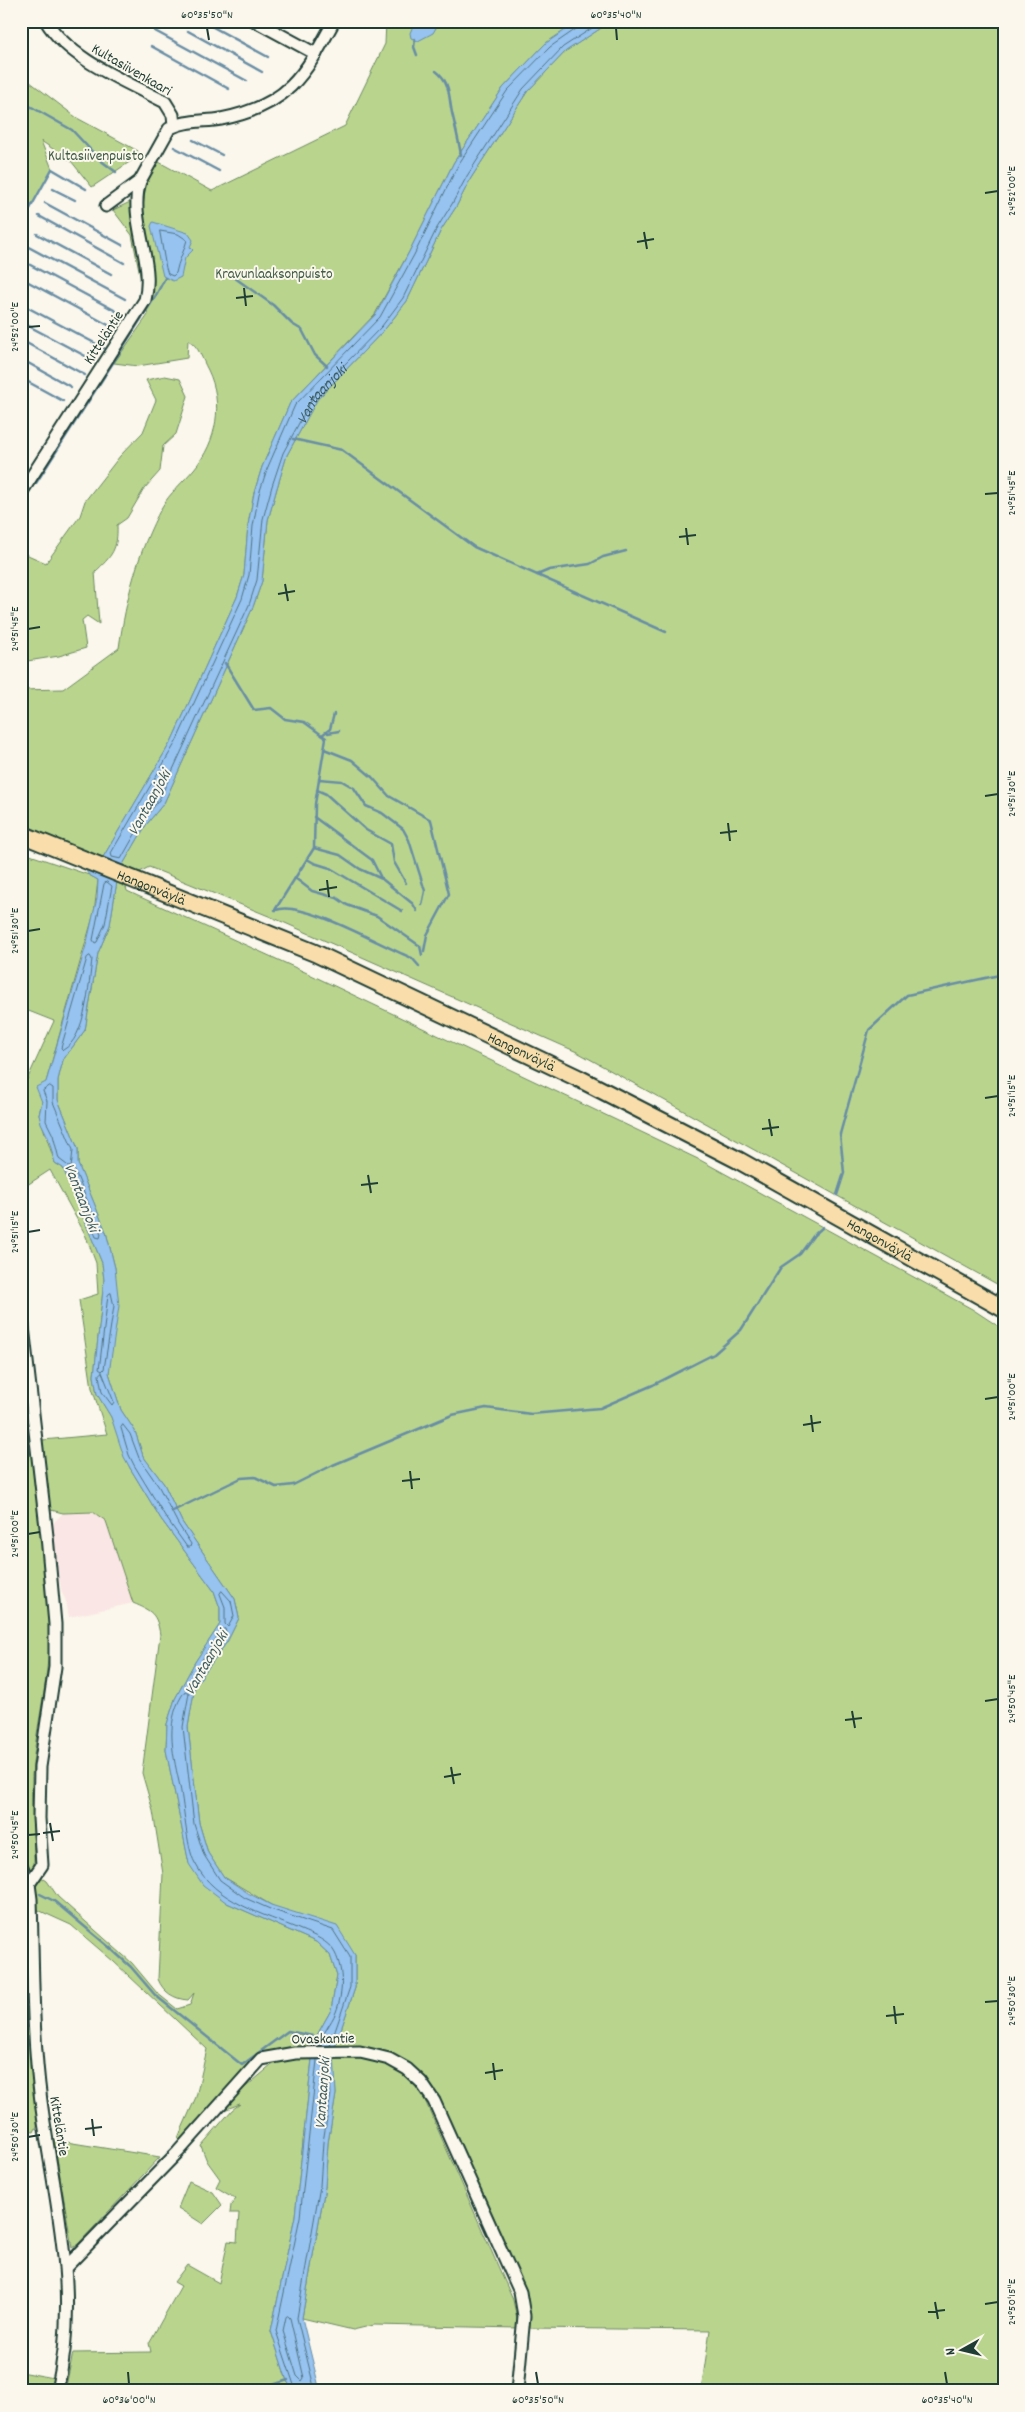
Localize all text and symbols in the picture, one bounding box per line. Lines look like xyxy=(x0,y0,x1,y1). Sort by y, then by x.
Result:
text: 60°35'50"N xyxy=(181,7,233,24)
text: 60°35'40"N xyxy=(590,7,642,24)
street label: Kultasiivenkaari xyxy=(87,39,176,103)
park label: Kultasiivenpuisto xyxy=(48,146,144,168)
text: 24°52'00"E xyxy=(1004,165,1021,216)
park label: Kravunlaaksonpuisto xyxy=(215,264,333,286)
text: 24°52'00"E xyxy=(7,301,24,352)
street label: Kitteläntie xyxy=(79,307,131,369)
water label: Vantaanjoki xyxy=(292,357,355,429)
text: 24°51'45"E xyxy=(1004,470,1021,515)
text: 24°51'45"E xyxy=(7,606,24,651)
water label: Vantaanjoki xyxy=(123,764,179,840)
text: 24°51'30"E xyxy=(1004,770,1021,817)
street label: Hangonväylä xyxy=(113,865,189,913)
text: 24°51'30"E xyxy=(7,907,24,954)
street label: Hangonväylä xyxy=(483,1027,559,1079)
text: 24°51'15"E xyxy=(1004,1074,1021,1117)
water label: Vantaanjoki xyxy=(57,1160,105,1238)
text: 24°51'15"E xyxy=(7,1210,24,1253)
street label: Hangonväylä xyxy=(842,1214,917,1269)
text: 24°51'00"E xyxy=(1004,1373,1021,1421)
text: 24°51'00"E xyxy=(7,1510,24,1558)
water label: Vantaanjoki xyxy=(179,1624,237,1700)
text: 24°50'45"E xyxy=(1004,1674,1021,1723)
text: 24°50'45"E xyxy=(7,1810,24,1859)
text: 24°50'30"E xyxy=(1004,1975,1021,2026)
street label: Ovaskantie xyxy=(291,2028,355,2052)
water label: Vantaanjoki xyxy=(310,2054,338,2130)
street label: Kitteläntie xyxy=(42,2095,74,2158)
text: 24°50'30"E xyxy=(7,2111,24,2162)
text: 24°50'15"E xyxy=(1004,2278,1021,2325)
north arrow xyxy=(938,2324,988,2374)
text: N xyxy=(941,2347,961,2356)
text: 60°36'00"N xyxy=(102,2392,156,2409)
text: 60°35'50"N xyxy=(512,2392,564,2409)
text: 60°35'40"N xyxy=(921,2392,973,2409)

